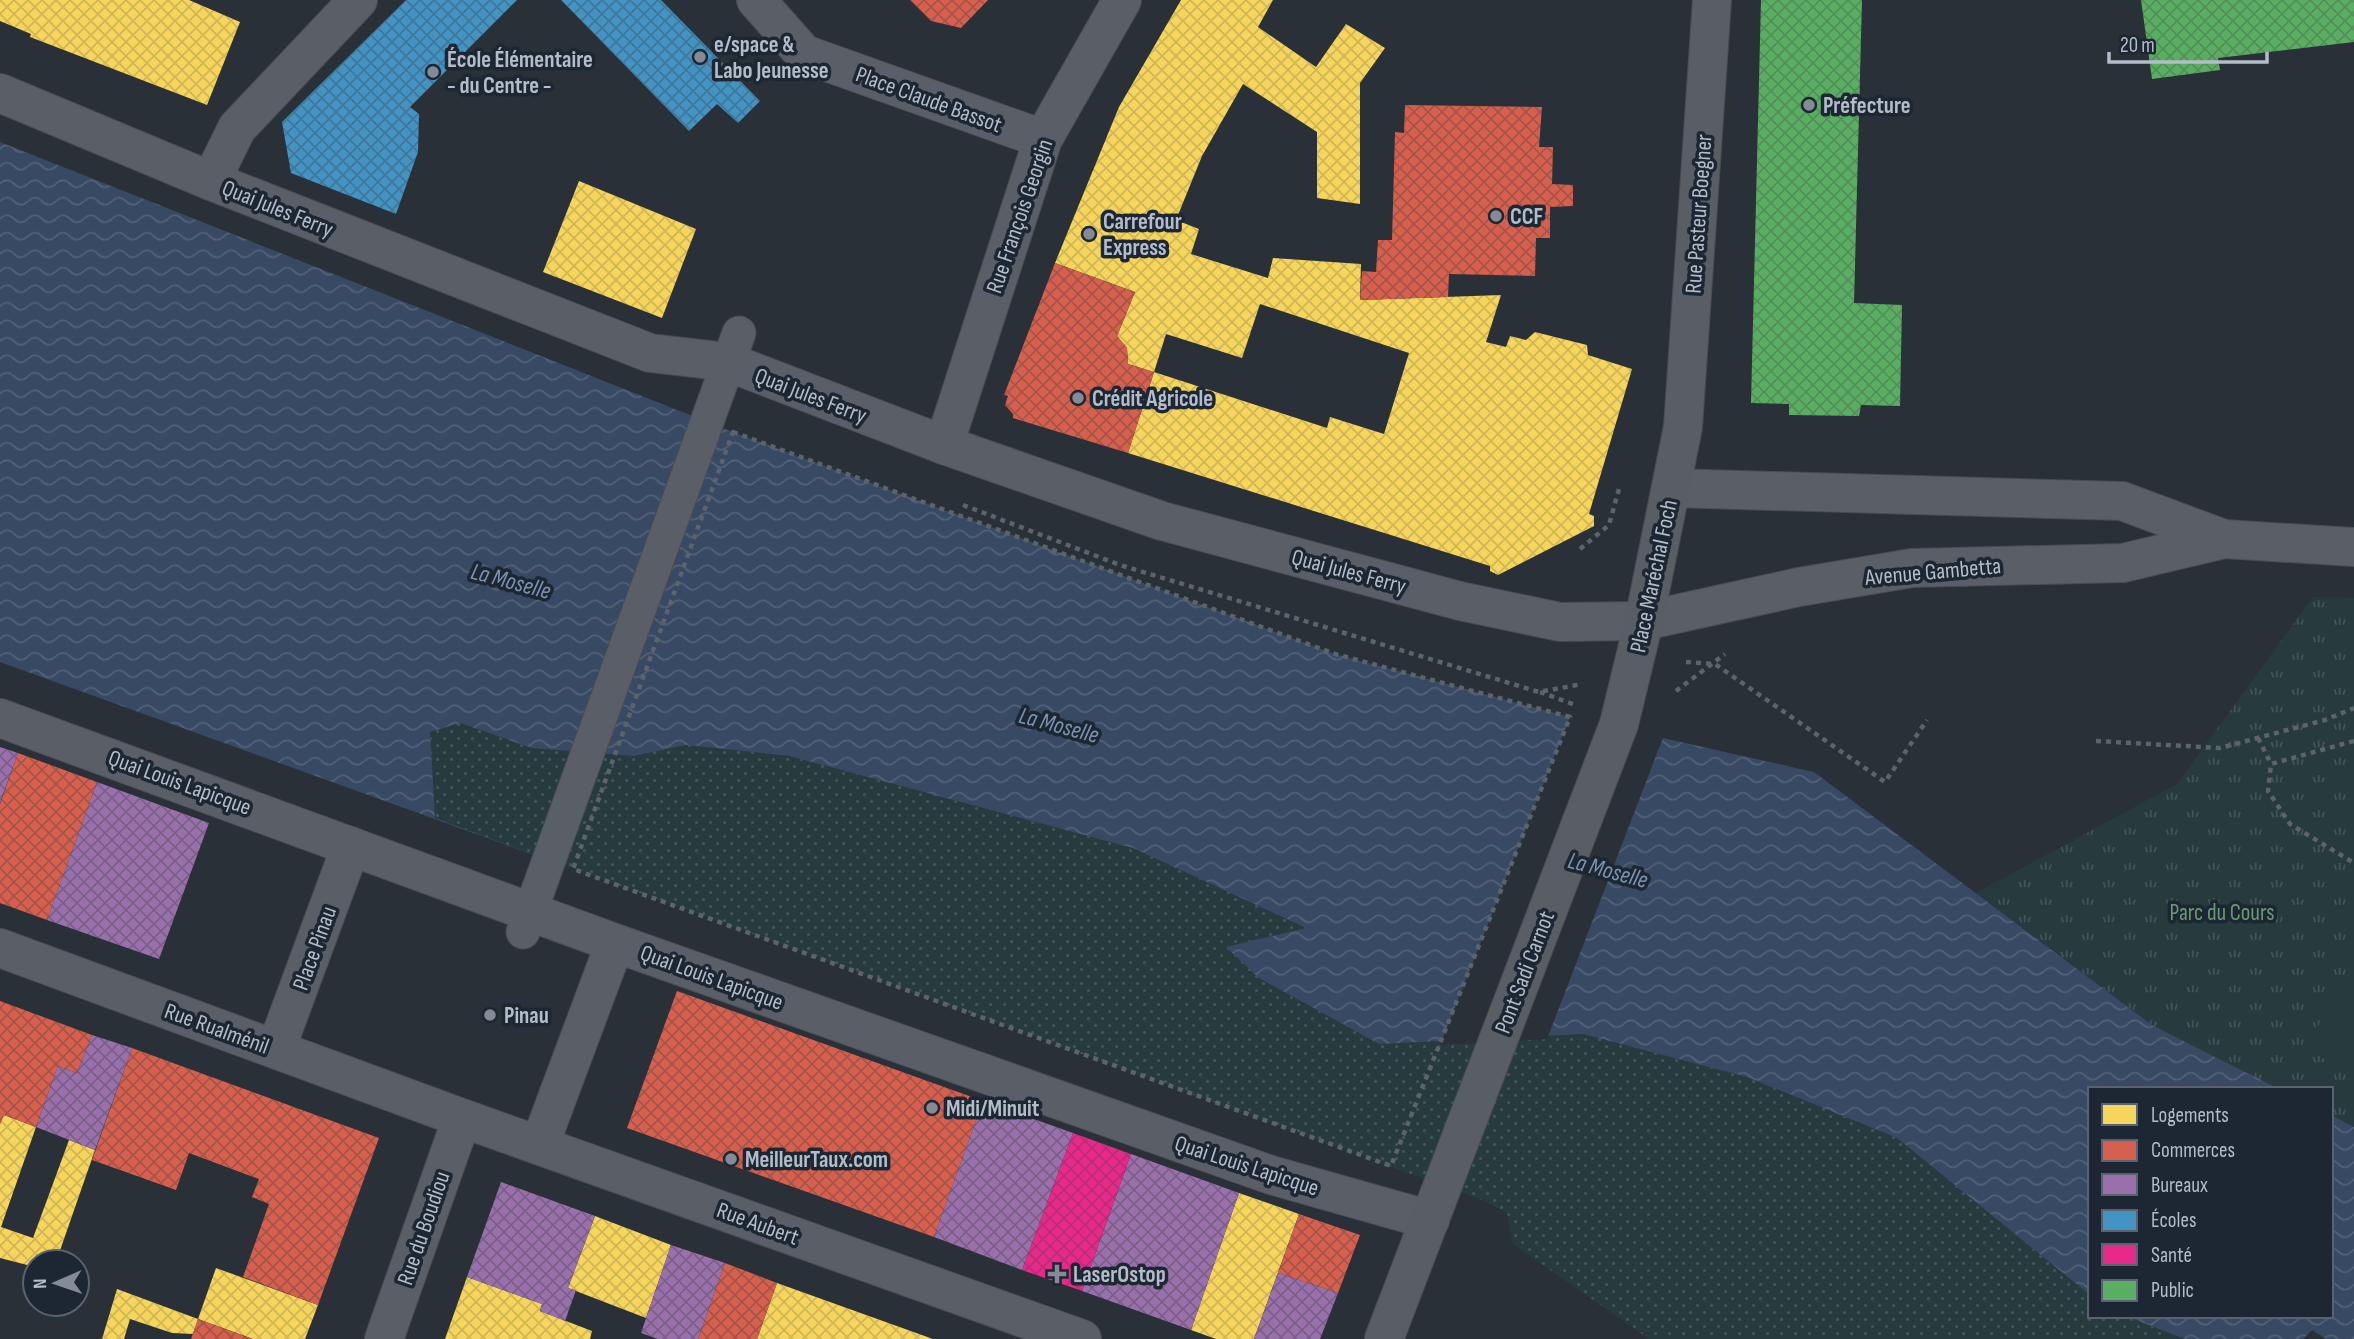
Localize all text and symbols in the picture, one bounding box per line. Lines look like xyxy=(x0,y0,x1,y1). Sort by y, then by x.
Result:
scale bar xyxy=(2109,21,2266,65)
place label: e/space & Labo Jeunesse xyxy=(714,31,829,85)
text: 20 m xyxy=(2120,33,2155,58)
place label: École Élémentaire - du Centre - xyxy=(447,46,593,100)
marker: e/space & Labo Jeunesse xyxy=(692,49,708,65)
street label: Place Claude Bassot xyxy=(852,61,1005,139)
marker: École Élémentaire - du Centre - xyxy=(425,64,441,80)
place label: Préfecture xyxy=(1823,92,1911,120)
marker: Préfecture xyxy=(1801,97,1817,113)
street label: Rue Pasteur Boegner xyxy=(1679,133,1719,295)
street label: Rue François Georgin xyxy=(980,136,1059,297)
street label: Quai Jules Ferry xyxy=(218,174,337,244)
place label: CCF xyxy=(1510,203,1543,231)
place label: Carrefour Express xyxy=(1103,208,1182,262)
marker: CCF xyxy=(1488,208,1504,224)
marker: Carrefour Express xyxy=(1081,226,1097,242)
street label: Quai Jules Ferry xyxy=(751,362,871,430)
place label: Crédit Agricole xyxy=(1092,385,1213,413)
marker: Crédit Agricole xyxy=(1070,390,1086,406)
street label: Place Maréchal Foch xyxy=(1624,497,1684,655)
street label: Quai Jules Ferry xyxy=(1288,543,1409,601)
street label: Avenue Gambetta xyxy=(1863,552,2002,592)
water label: La Moselle xyxy=(468,557,554,606)
water label: La Moselle xyxy=(1016,701,1102,750)
street label: Quai Louis Lapicque xyxy=(104,744,255,822)
water label: La Moselle xyxy=(1565,846,1651,895)
park label: Parc du Cours xyxy=(2170,899,2274,927)
street label: Place Pinau xyxy=(287,903,343,994)
street label: Pont Sadi Carnot xyxy=(1489,907,1561,1037)
street label: Quai Louis Lapicque xyxy=(636,939,787,1017)
street label: Rue Rualménil xyxy=(161,997,273,1061)
place label: Pinau xyxy=(504,1002,549,1030)
marker: Pinau xyxy=(482,1007,498,1023)
legend xyxy=(2088,1087,2333,1318)
place label: Midi/Minuit xyxy=(946,1095,1040,1123)
marker: Midi/Minuit xyxy=(924,1100,940,1116)
text: Logements xyxy=(2151,1103,2229,1128)
street label: Quai Louis Lapicque xyxy=(1171,1129,1322,1202)
text: Commerces xyxy=(2151,1138,2235,1163)
place label: MeilleurTaux.com xyxy=(745,1146,888,1174)
marker: MeilleurTaux.com xyxy=(723,1151,739,1167)
street label: Rue du Boudiou xyxy=(391,1168,456,1289)
text: Bureaux xyxy=(2151,1173,2208,1198)
street label: Rue Aubert xyxy=(713,1196,803,1252)
text: Écoles xyxy=(2151,1208,2196,1233)
text: Santé xyxy=(2151,1243,2192,1268)
north arrow xyxy=(21,1248,91,1318)
place label: LaserOstop xyxy=(1073,1261,1166,1289)
marker: LaserOstop xyxy=(1047,1264,1067,1284)
text: N xyxy=(29,1278,52,1289)
text: Public xyxy=(2151,1278,2194,1303)

